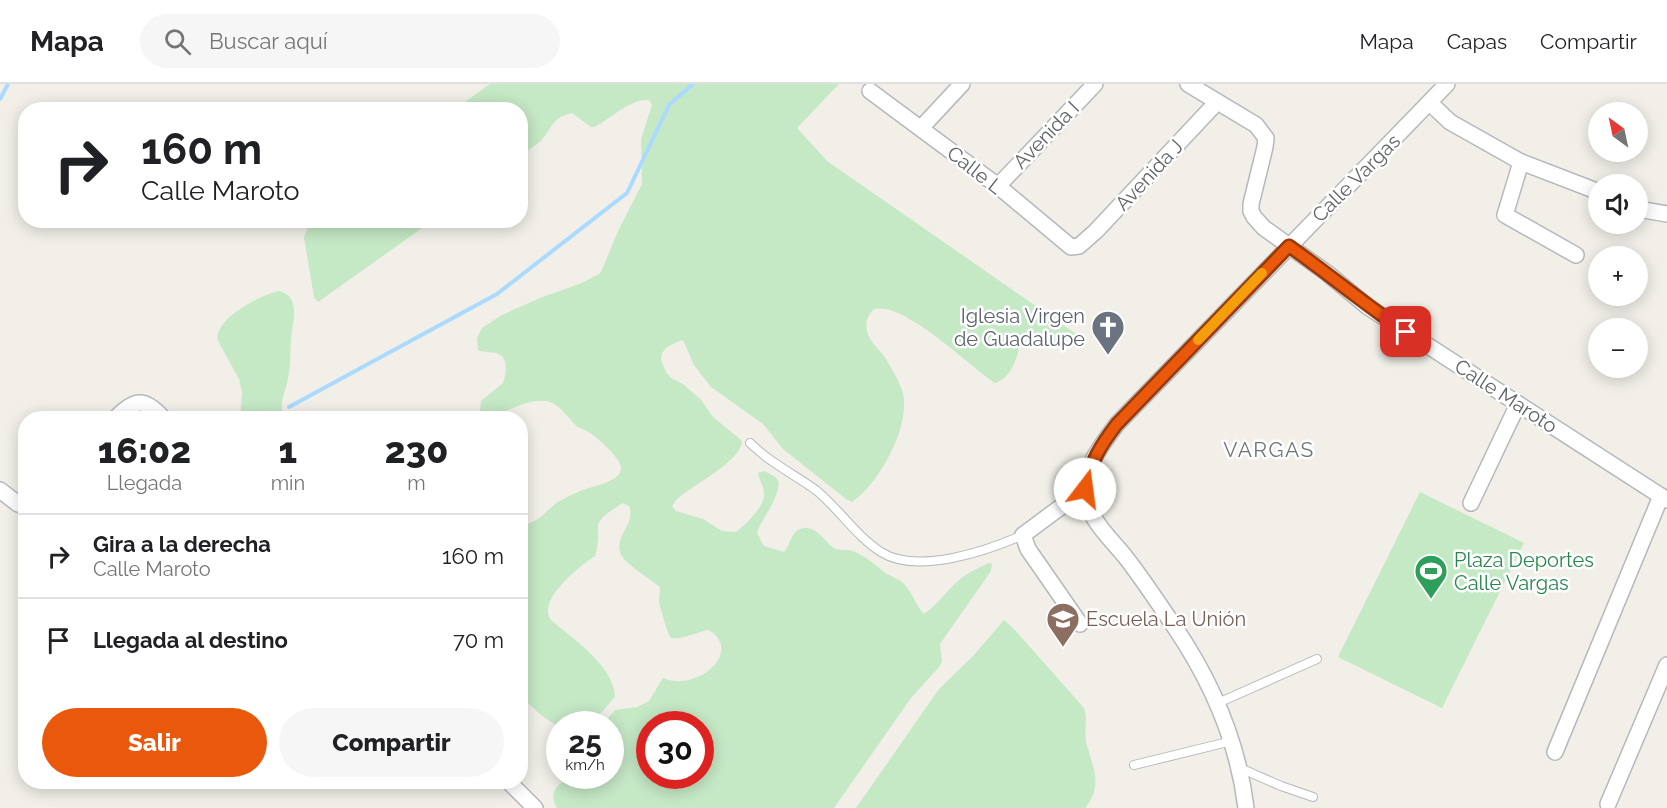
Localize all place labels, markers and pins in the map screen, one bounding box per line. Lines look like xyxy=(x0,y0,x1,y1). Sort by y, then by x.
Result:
place label: Iglesia Virgen de Guadalupe xyxy=(954,304,1085,351)
pin xyxy=(1380,306,1431,357)
church icon: Iglesia Virgen de Guadalupe xyxy=(1090,309,1126,356)
place label: Plaza Deportes Calle Vargas xyxy=(1454,548,1594,595)
sports icon: Plaza Deportes Calle Vargas xyxy=(1413,553,1449,600)
school or university icon: Escuela La Unión xyxy=(1045,601,1081,648)
place label: Escuela La Unión xyxy=(1086,607,1246,631)

